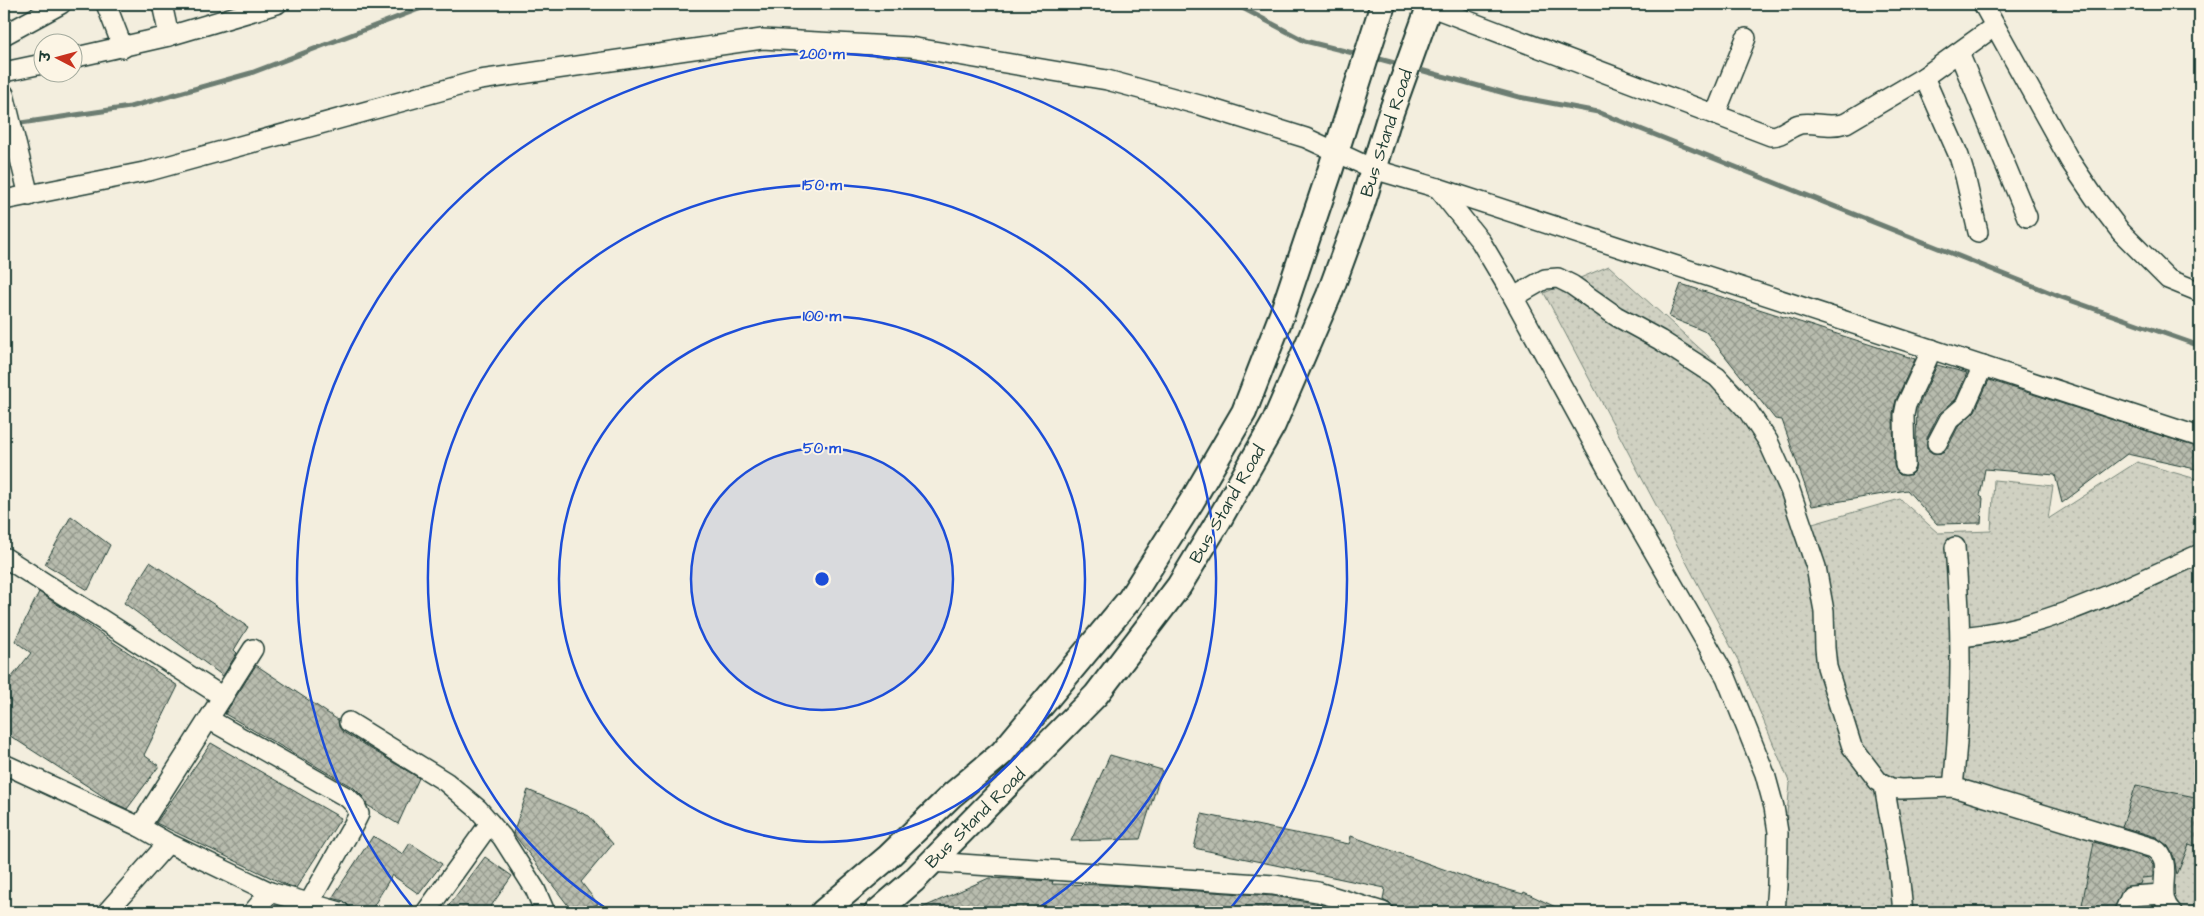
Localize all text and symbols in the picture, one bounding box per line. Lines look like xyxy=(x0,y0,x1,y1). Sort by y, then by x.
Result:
north arrow xyxy=(32,32,82,82)
text: 200 m xyxy=(798,44,845,65)
text: उ xyxy=(35,49,57,64)
street label: Bus Stand Road xyxy=(1354,66,1419,200)
text: 150 m xyxy=(802,175,842,196)
text: 100 m xyxy=(803,306,842,327)
text: 50 m xyxy=(803,438,841,459)
street label: Bus Stand Road xyxy=(1183,440,1272,568)
centre of rings xyxy=(813,570,831,588)
street label: Bus Stand Road xyxy=(920,763,1031,874)

